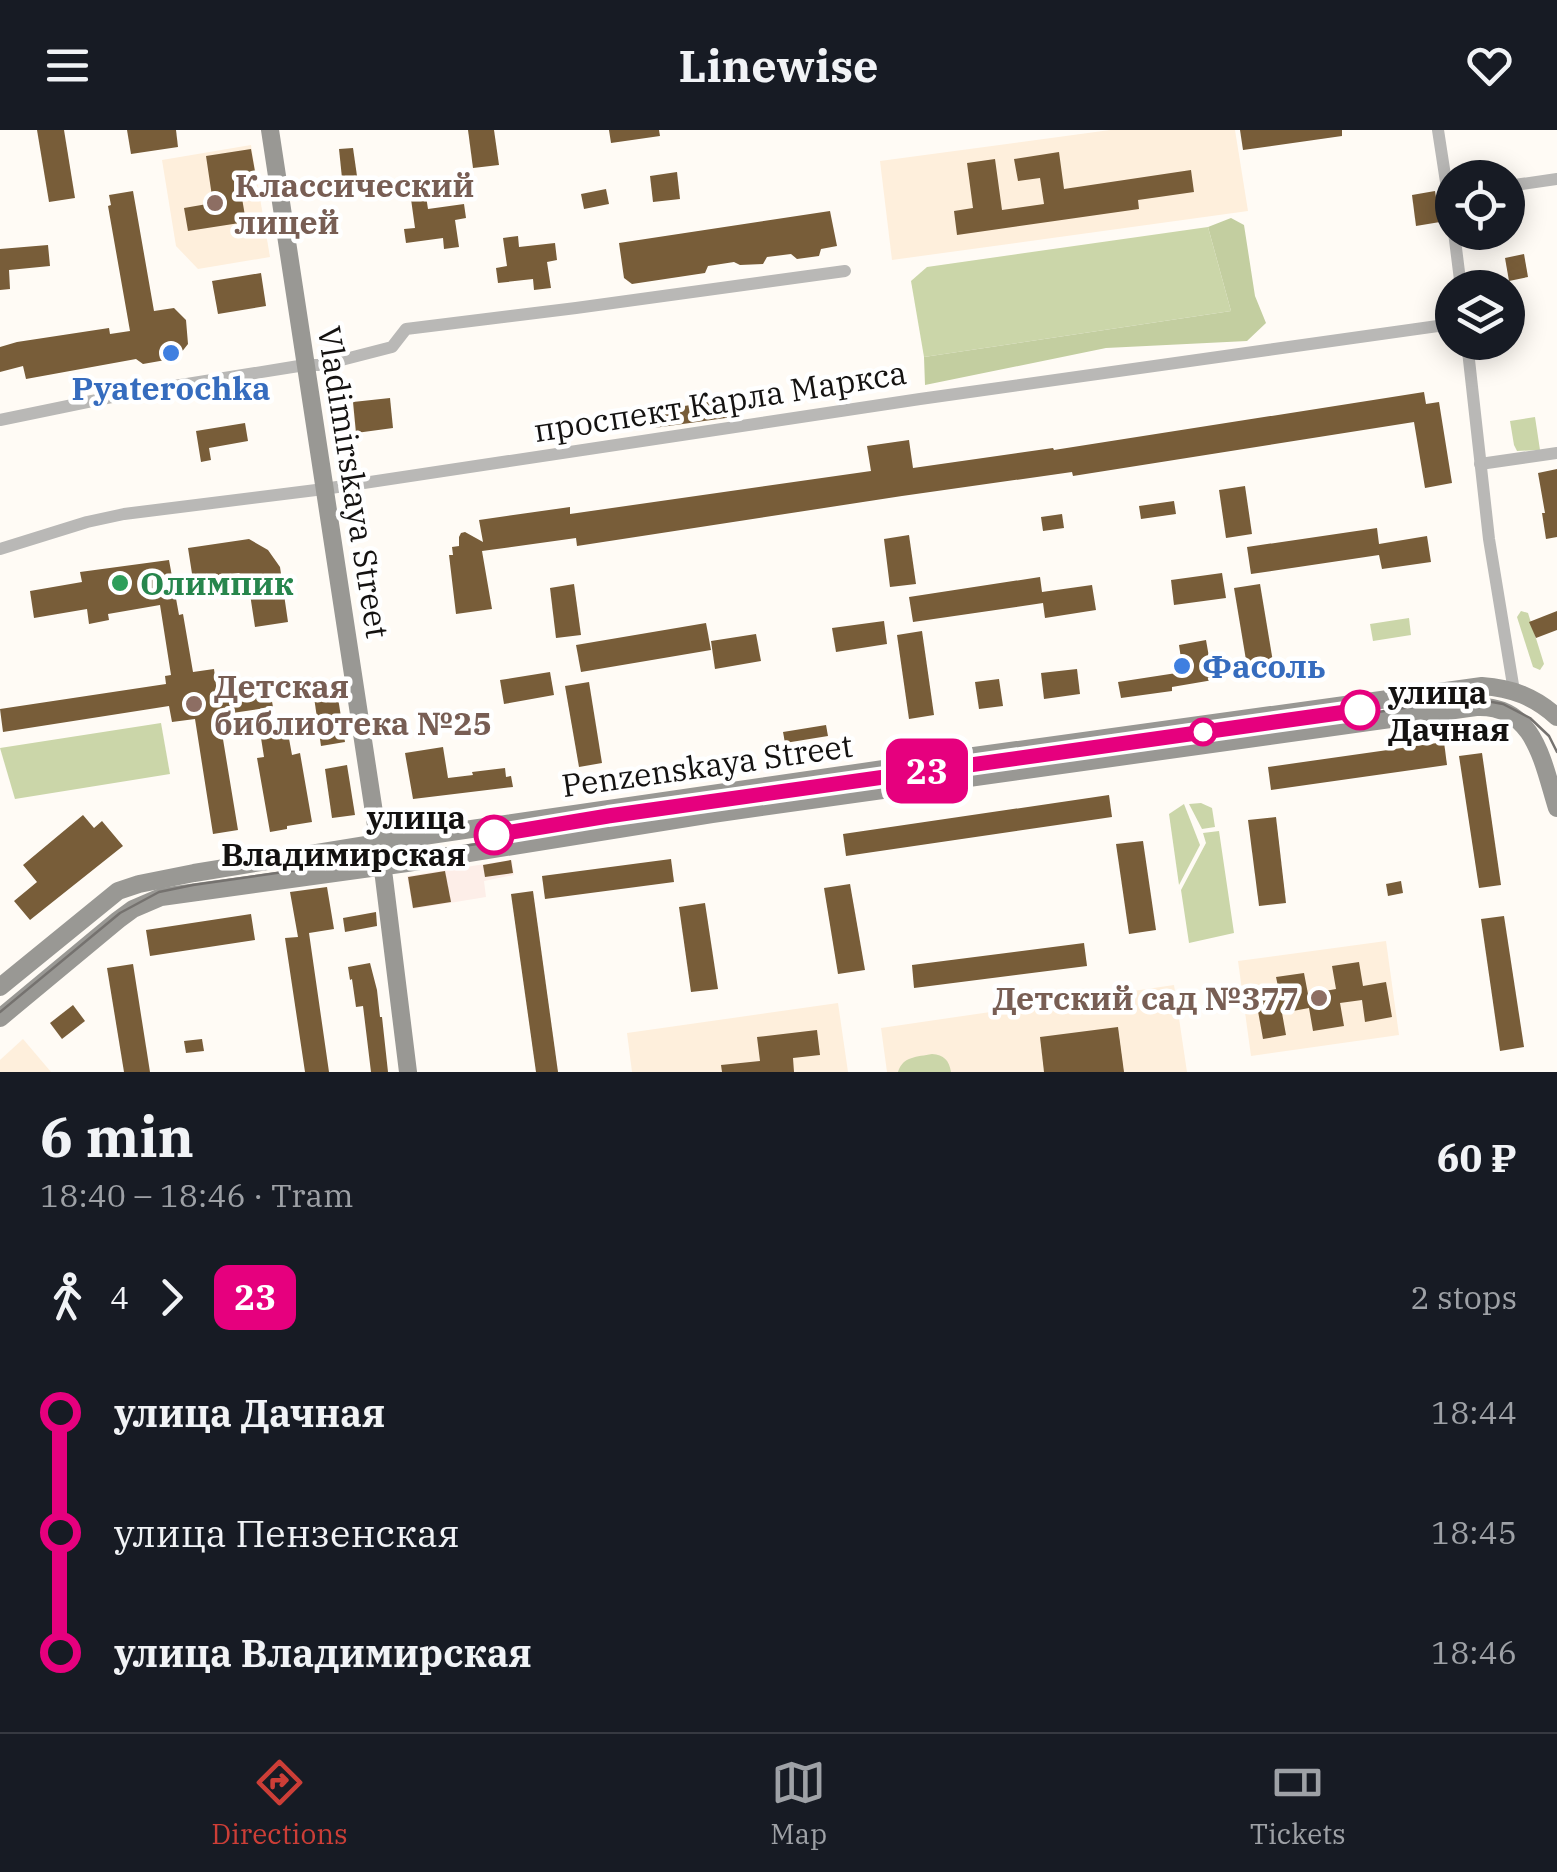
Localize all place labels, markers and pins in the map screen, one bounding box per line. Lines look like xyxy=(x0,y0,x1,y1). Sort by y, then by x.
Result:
place label: Классический лицей xyxy=(234,164,475,243)
marker: Классический лицей xyxy=(204,192,226,214)
marker: Pyaterochka xyxy=(160,342,182,364)
place label: Pyaterochka xyxy=(72,367,270,409)
place label: Олимпик xyxy=(140,562,294,604)
marker: Олимпик xyxy=(109,572,131,594)
place label: Фасоль xyxy=(1202,645,1326,687)
marker: Фасоль xyxy=(1171,655,1193,677)
place label: Детская библиотека №25 xyxy=(214,665,492,744)
place label: улица Дачная xyxy=(1387,671,1510,750)
marker: улица Дачная xyxy=(1341,691,1379,729)
marker: Детская библиотека №25 xyxy=(183,693,205,715)
unlabelled marker xyxy=(1190,719,1216,745)
place label: улица Владимирская xyxy=(221,796,466,875)
marker: улица Владимирская xyxy=(475,816,513,854)
place label: Детский сад №377 xyxy=(993,977,1299,1019)
marker: Детский сад №377 xyxy=(1308,987,1330,1009)

